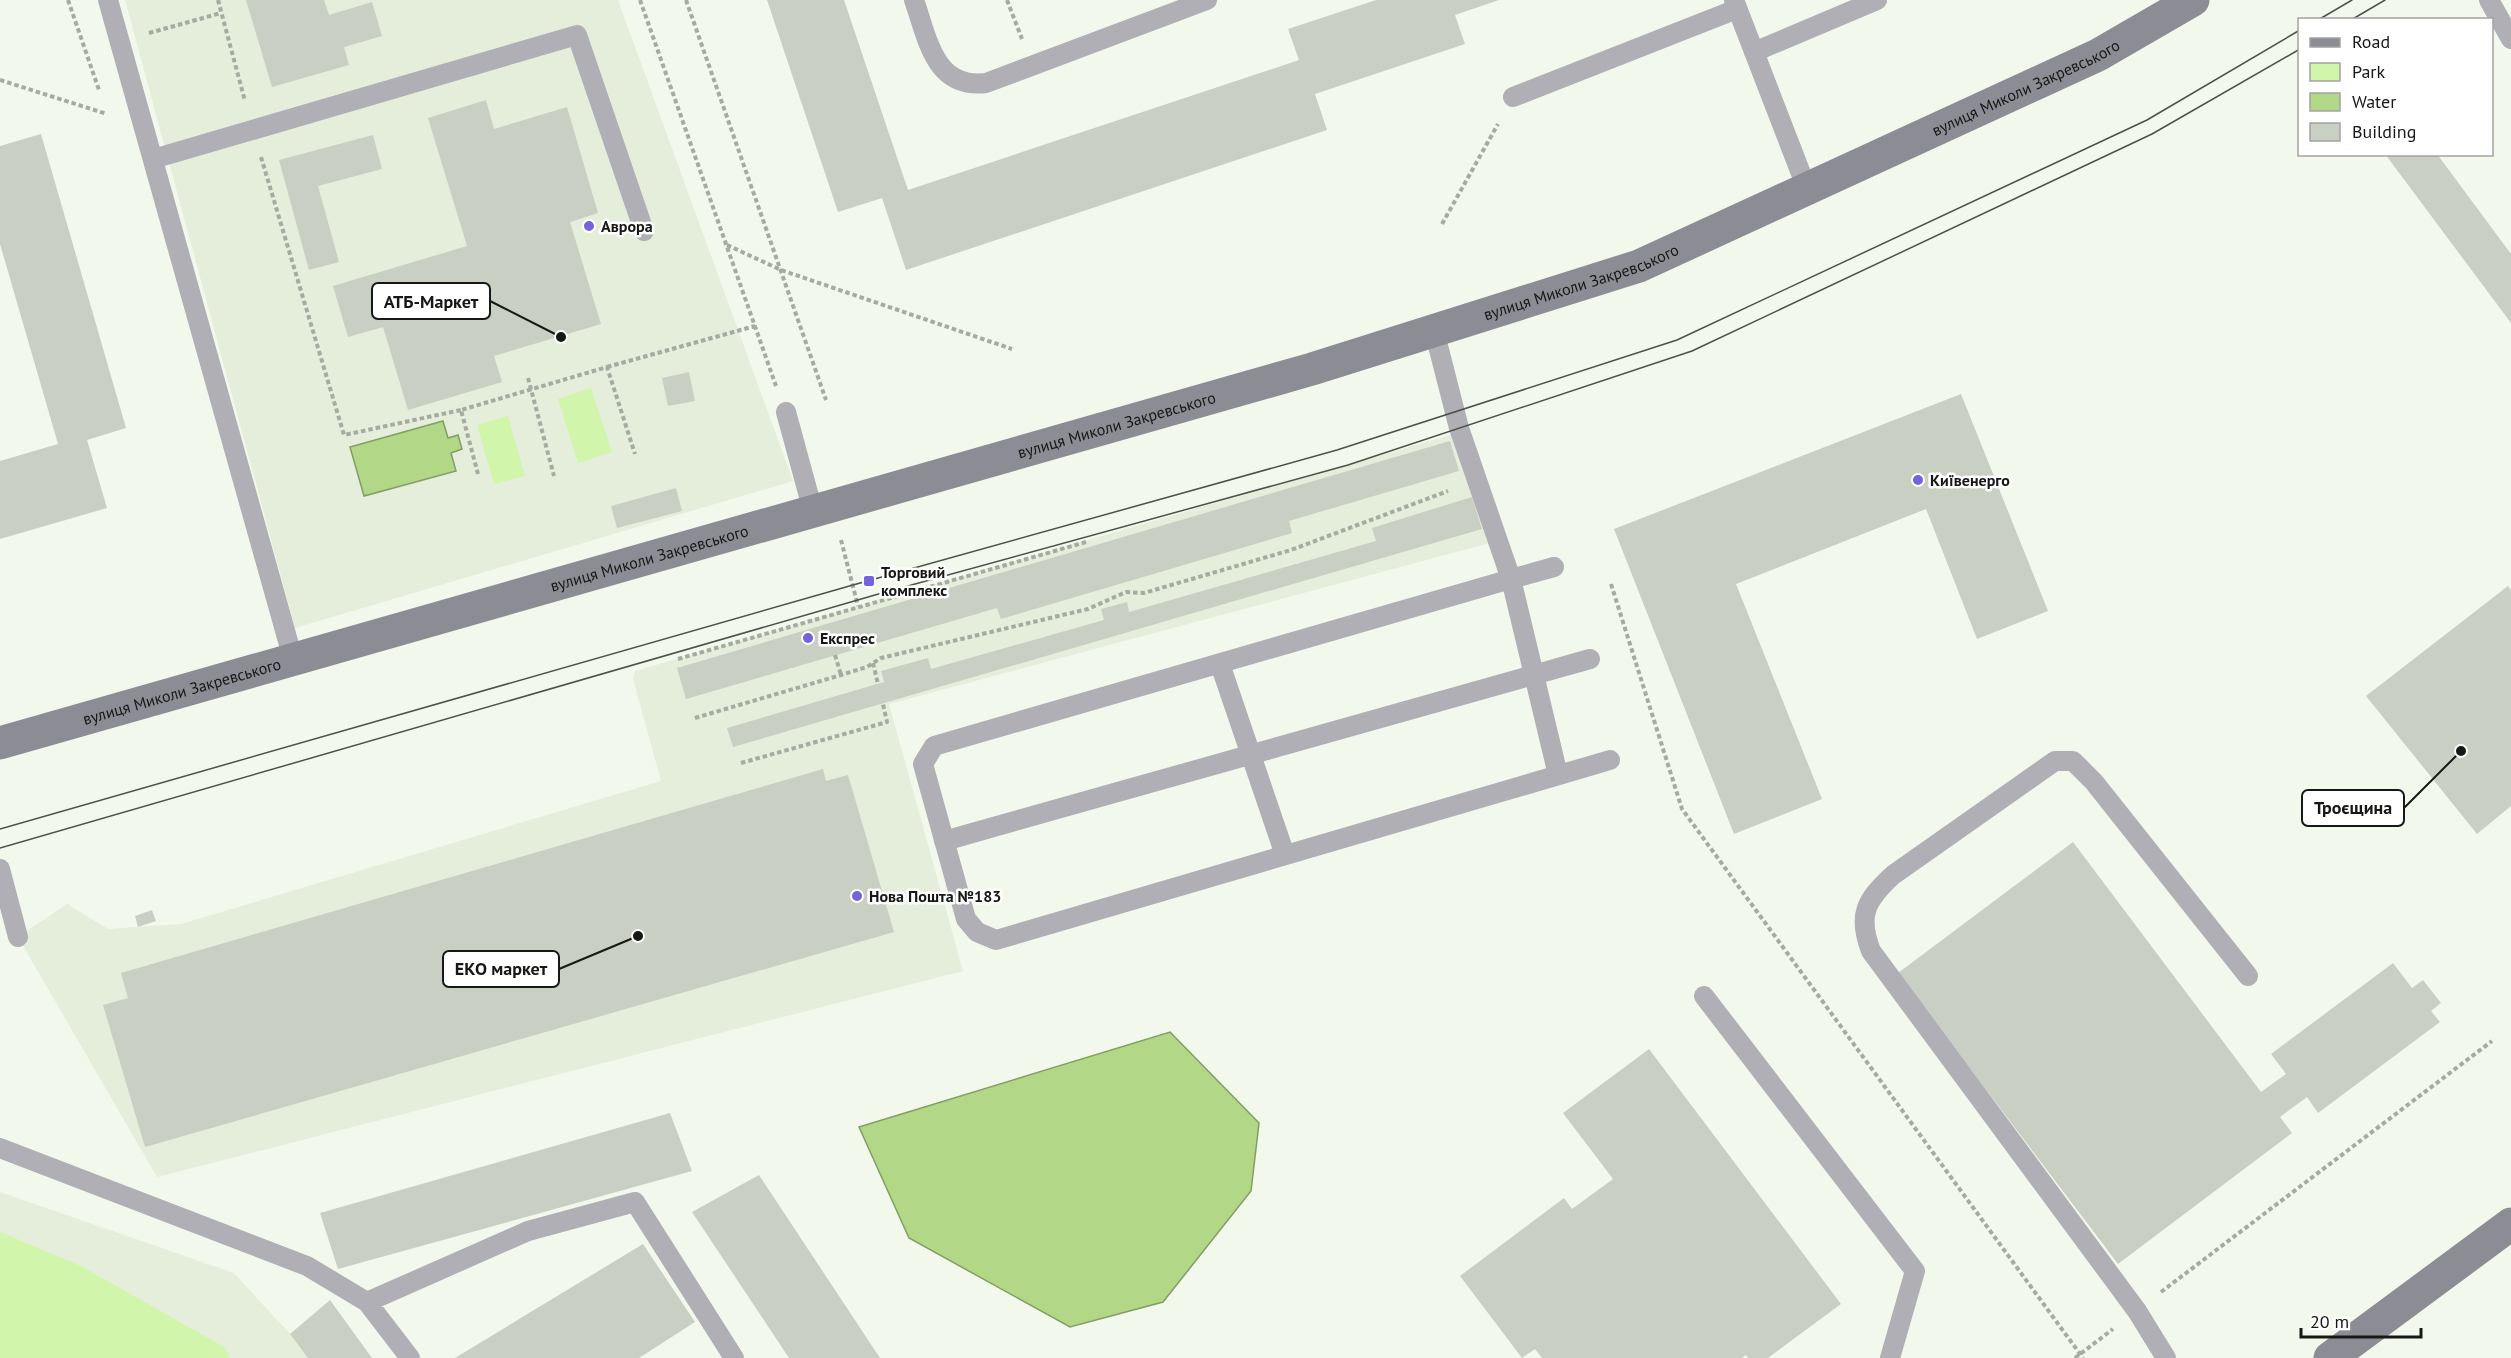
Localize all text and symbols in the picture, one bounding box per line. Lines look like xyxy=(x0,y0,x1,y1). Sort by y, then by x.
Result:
legend xyxy=(2298,18,2493,156)
text: Road xyxy=(2352,30,2390,53)
street label: вулиця Миколи Закревського xyxy=(1929,35,2123,140)
text: Park xyxy=(2352,60,2385,83)
text: Water xyxy=(2352,90,2396,113)
text: Building xyxy=(2352,120,2416,143)
place label: Аврора xyxy=(601,216,653,236)
marker: Аврора xyxy=(582,219,596,233)
street label: вулиця Миколи Закревського xyxy=(1481,239,1682,324)
callout: АТБ-Маркет xyxy=(372,283,490,319)
text: АТБ-Маркет xyxy=(384,290,479,313)
street label: вулиця Миколи Закревського xyxy=(1015,387,1218,462)
place label: Київенерго xyxy=(1930,470,2010,490)
marker: Київенерго xyxy=(1911,473,1925,487)
street label: вулиця Миколи Закревського xyxy=(548,520,751,596)
place label: Торговий комплекс xyxy=(881,562,947,600)
marker: Торговий комплекс xyxy=(862,574,876,588)
place label: Експрес xyxy=(820,628,875,648)
marker: Експрес xyxy=(801,631,815,645)
street label: вулиця Миколи Закревського xyxy=(80,653,283,729)
callout: Троєщина xyxy=(2302,790,2404,826)
text: Троєщина xyxy=(2314,796,2392,819)
place label: Нова Пошта №183 xyxy=(869,886,1001,906)
marker: Нова Пошта №183 xyxy=(850,889,864,903)
callout: ЕКО маркет xyxy=(443,951,559,987)
text: ЕКО маркет xyxy=(455,957,548,980)
scale bar xyxy=(2301,1301,2421,1339)
text: 20 m xyxy=(2310,1310,2349,1333)

